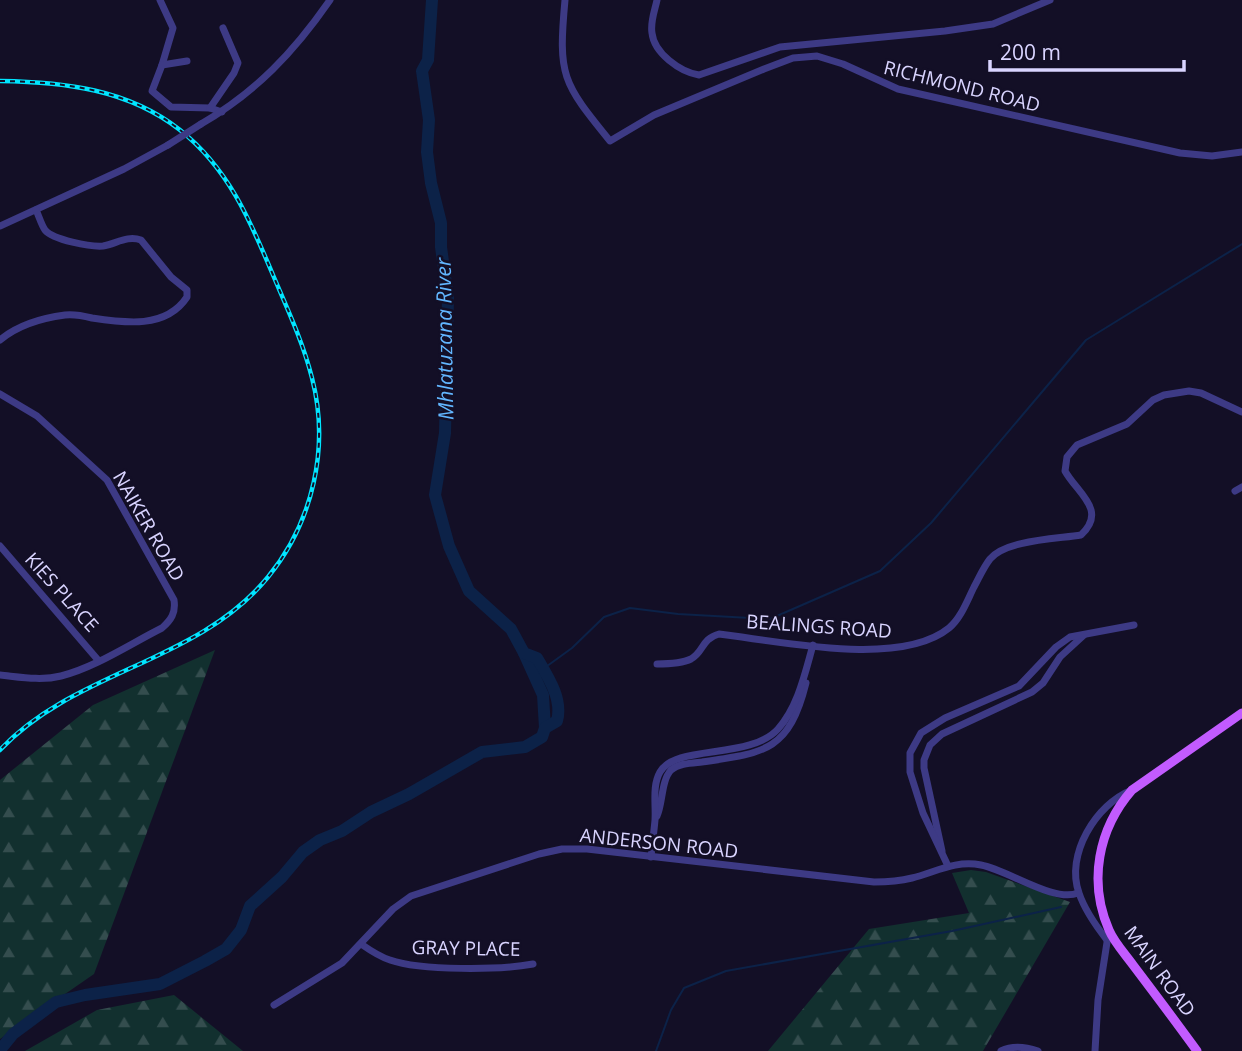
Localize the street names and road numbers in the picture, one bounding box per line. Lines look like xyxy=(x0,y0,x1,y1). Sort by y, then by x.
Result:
street label: RICHMOND ROAD xyxy=(881,54,1043,118)
street label: NAIKER ROAD xyxy=(107,466,191,586)
street label: KIES PLACE xyxy=(19,547,105,637)
street label: BEALINGS ROAD xyxy=(745,608,893,644)
street label: ANDERSON ROAD xyxy=(579,822,739,864)
street label: MAIN ROAD xyxy=(1118,920,1202,1022)
street label: GRAY PLACE xyxy=(411,934,521,962)

